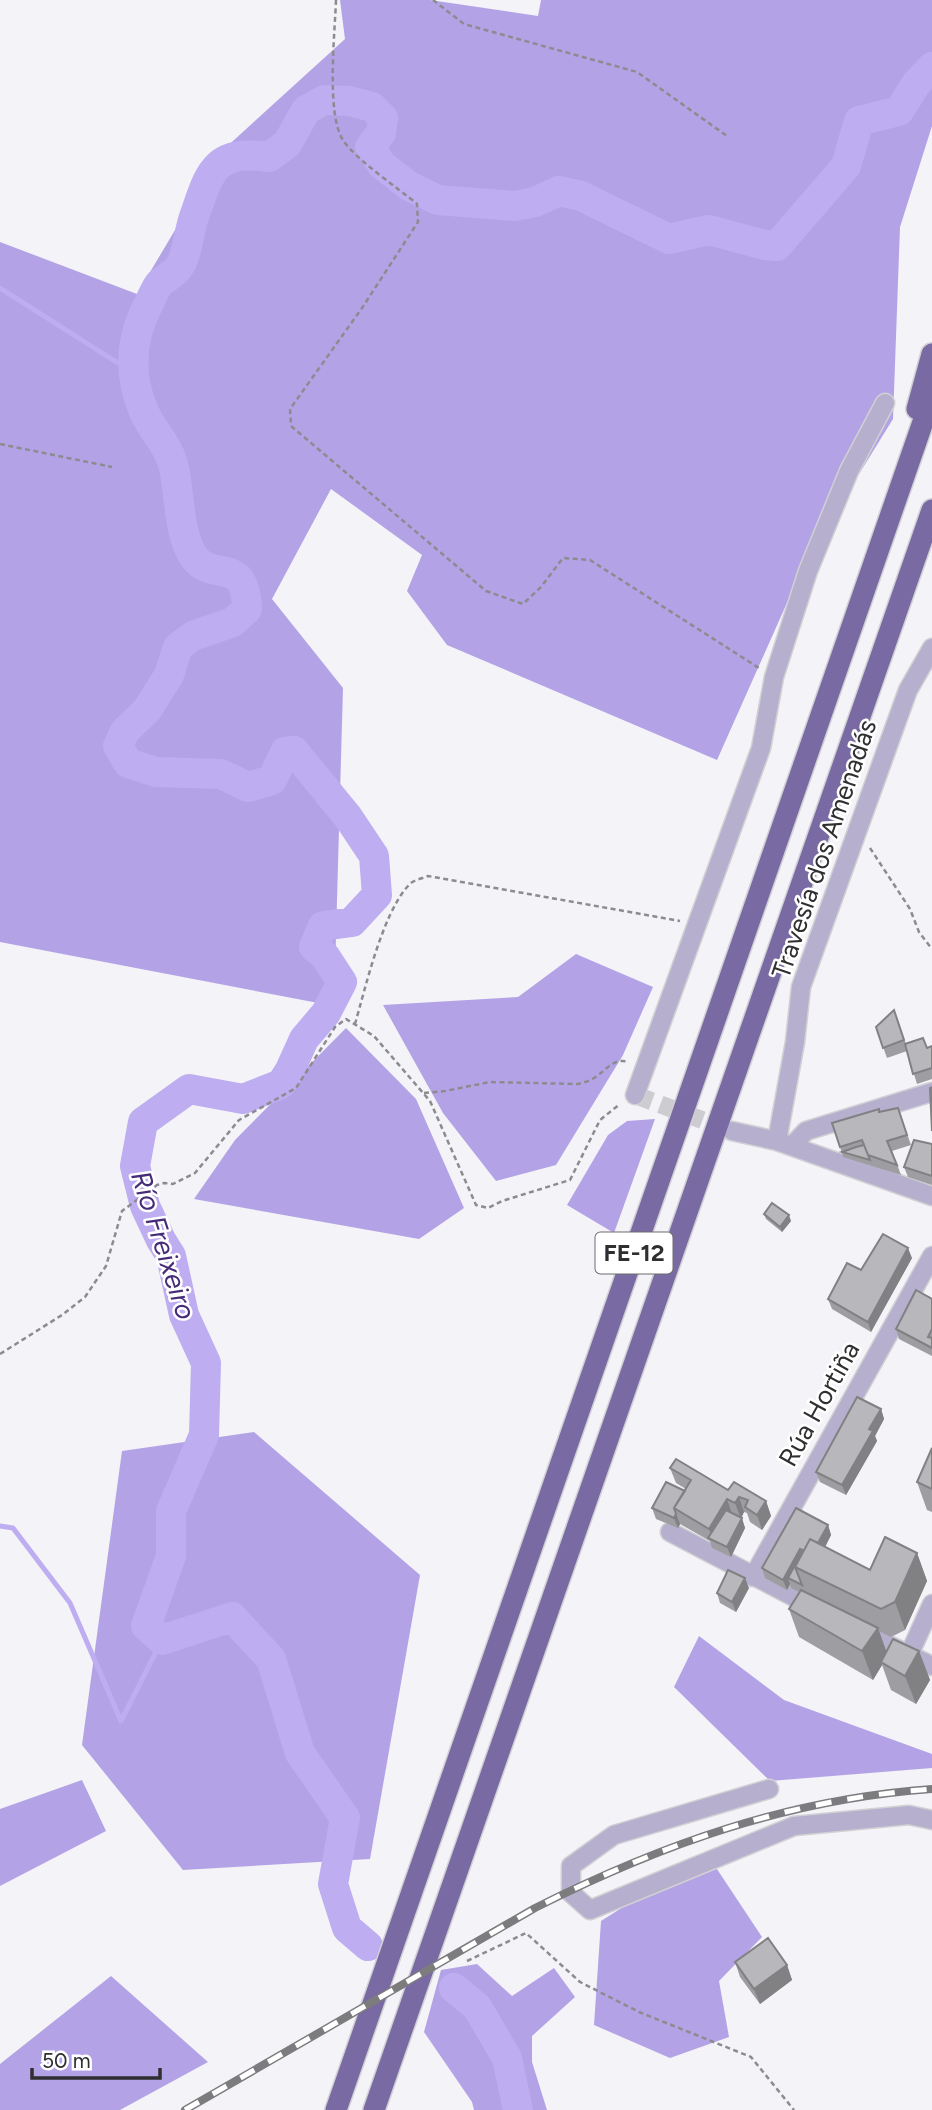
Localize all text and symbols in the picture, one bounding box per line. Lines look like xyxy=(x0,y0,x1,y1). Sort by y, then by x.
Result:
street label: Travesía dos Amenadás xyxy=(765,715,883,983)
water label: Río Freixeiro xyxy=(124,1166,204,1324)
road number: FE-12 xyxy=(596,1232,672,1274)
street label: Rúa Hortiña xyxy=(772,1336,866,1472)
scale bar xyxy=(32,2036,159,2080)
text: 50 m xyxy=(42,2048,91,2073)

